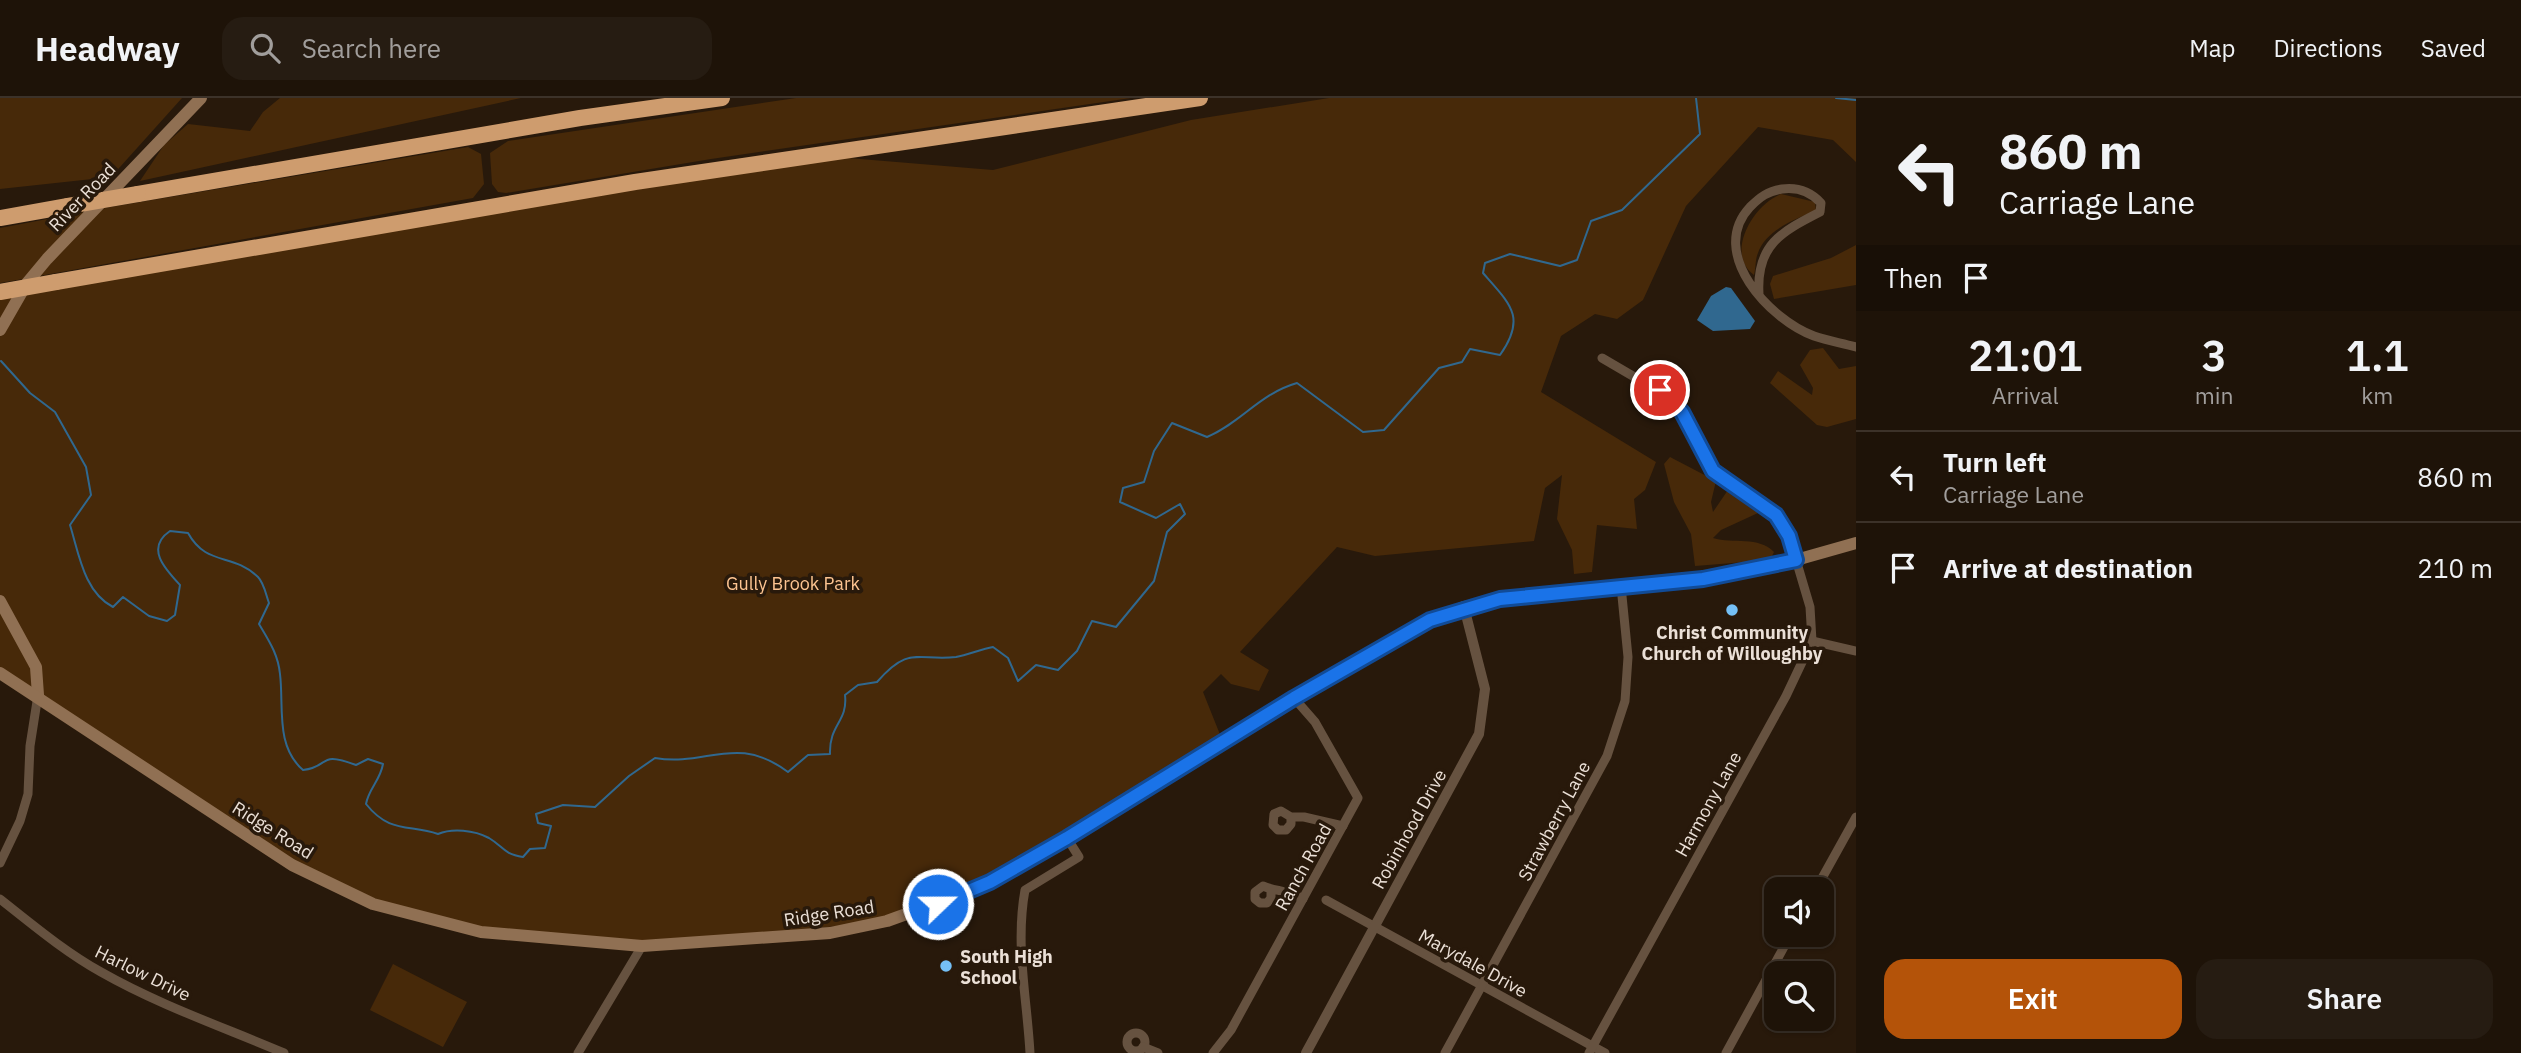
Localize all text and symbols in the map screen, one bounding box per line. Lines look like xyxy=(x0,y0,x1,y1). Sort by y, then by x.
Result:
search box xyxy=(222,17,712,80)
text: Headway xyxy=(35,27,180,70)
icon: search xyxy=(246,29,284,67)
text: Search here xyxy=(302,31,441,65)
text: Map xyxy=(2189,32,2235,64)
text: Directions xyxy=(2273,32,2383,64)
text: Saved xyxy=(2421,32,2486,64)
text: 860 m xyxy=(1999,119,2143,182)
icon: left xyxy=(1884,126,1975,217)
street label: River Road xyxy=(44,158,120,236)
text: Carriage Lane xyxy=(1999,181,2195,223)
icon: arrive xyxy=(1957,259,1995,297)
text: Then xyxy=(1884,261,1943,295)
text: 21:01 xyxy=(1968,328,2082,383)
text: 3 xyxy=(2201,328,2227,383)
text: 1.1 xyxy=(2346,328,2409,383)
pin xyxy=(1630,360,1690,420)
icon: arrive xyxy=(1641,371,1679,409)
text: Arrival xyxy=(1992,380,2059,410)
text: min xyxy=(2195,380,2234,410)
text: km xyxy=(2361,380,2393,410)
text: Turn left xyxy=(1943,445,2046,479)
icon: left xyxy=(1884,458,1922,496)
text: 860 m xyxy=(2417,460,2493,494)
text: Carriage Lane xyxy=(1943,479,2084,509)
icon: arrive xyxy=(1884,549,1922,587)
text: Arrive at destination xyxy=(1943,551,2193,585)
text: 210 m xyxy=(2417,551,2493,585)
park label: Gully Brook Park xyxy=(726,572,861,595)
marker: Christ Community Church of Willoughby xyxy=(1724,602,1740,618)
place label: Christ Community Church of Willoughby xyxy=(1642,621,1823,665)
street label: Harmony Lane xyxy=(1670,747,1746,861)
street label: Strawberry Lane xyxy=(1513,757,1595,885)
street label: Robinhood Drive xyxy=(1367,765,1451,893)
street label: Ridge Road xyxy=(228,796,318,864)
street label: Ranch Road xyxy=(1270,819,1336,915)
position arrow xyxy=(901,867,975,941)
map controls xyxy=(1764,877,1834,1031)
button: sound xyxy=(1764,877,1834,947)
street label: Ridge Road xyxy=(782,894,876,932)
street label: Marydale Drive xyxy=(1415,924,1531,1002)
street label: Harlow Drive xyxy=(91,940,195,1006)
place label: South High School xyxy=(960,945,1053,989)
marker: South High School xyxy=(938,958,954,974)
button: Exit xyxy=(1884,959,2182,1039)
button: Share xyxy=(2196,959,2493,1039)
button: search xyxy=(1764,961,1834,1031)

